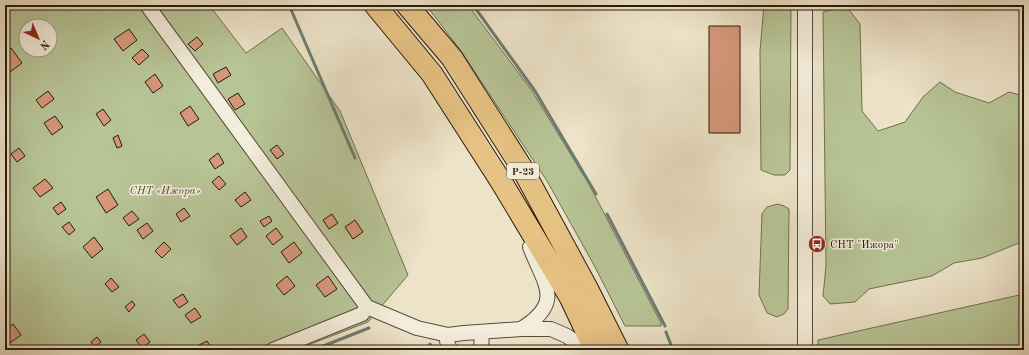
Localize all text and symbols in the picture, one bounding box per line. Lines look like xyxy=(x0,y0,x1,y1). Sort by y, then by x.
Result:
north arrow xyxy=(18,18,58,58)
text: N xyxy=(37,37,51,51)
road number: Р-23 xyxy=(507,163,539,179)
park label: СНТ «Ижора» xyxy=(129,186,201,197)
bus stop icon: СНТ "Ижора" xyxy=(807,234,827,254)
place label: СНТ "Ижора" xyxy=(830,240,899,251)

